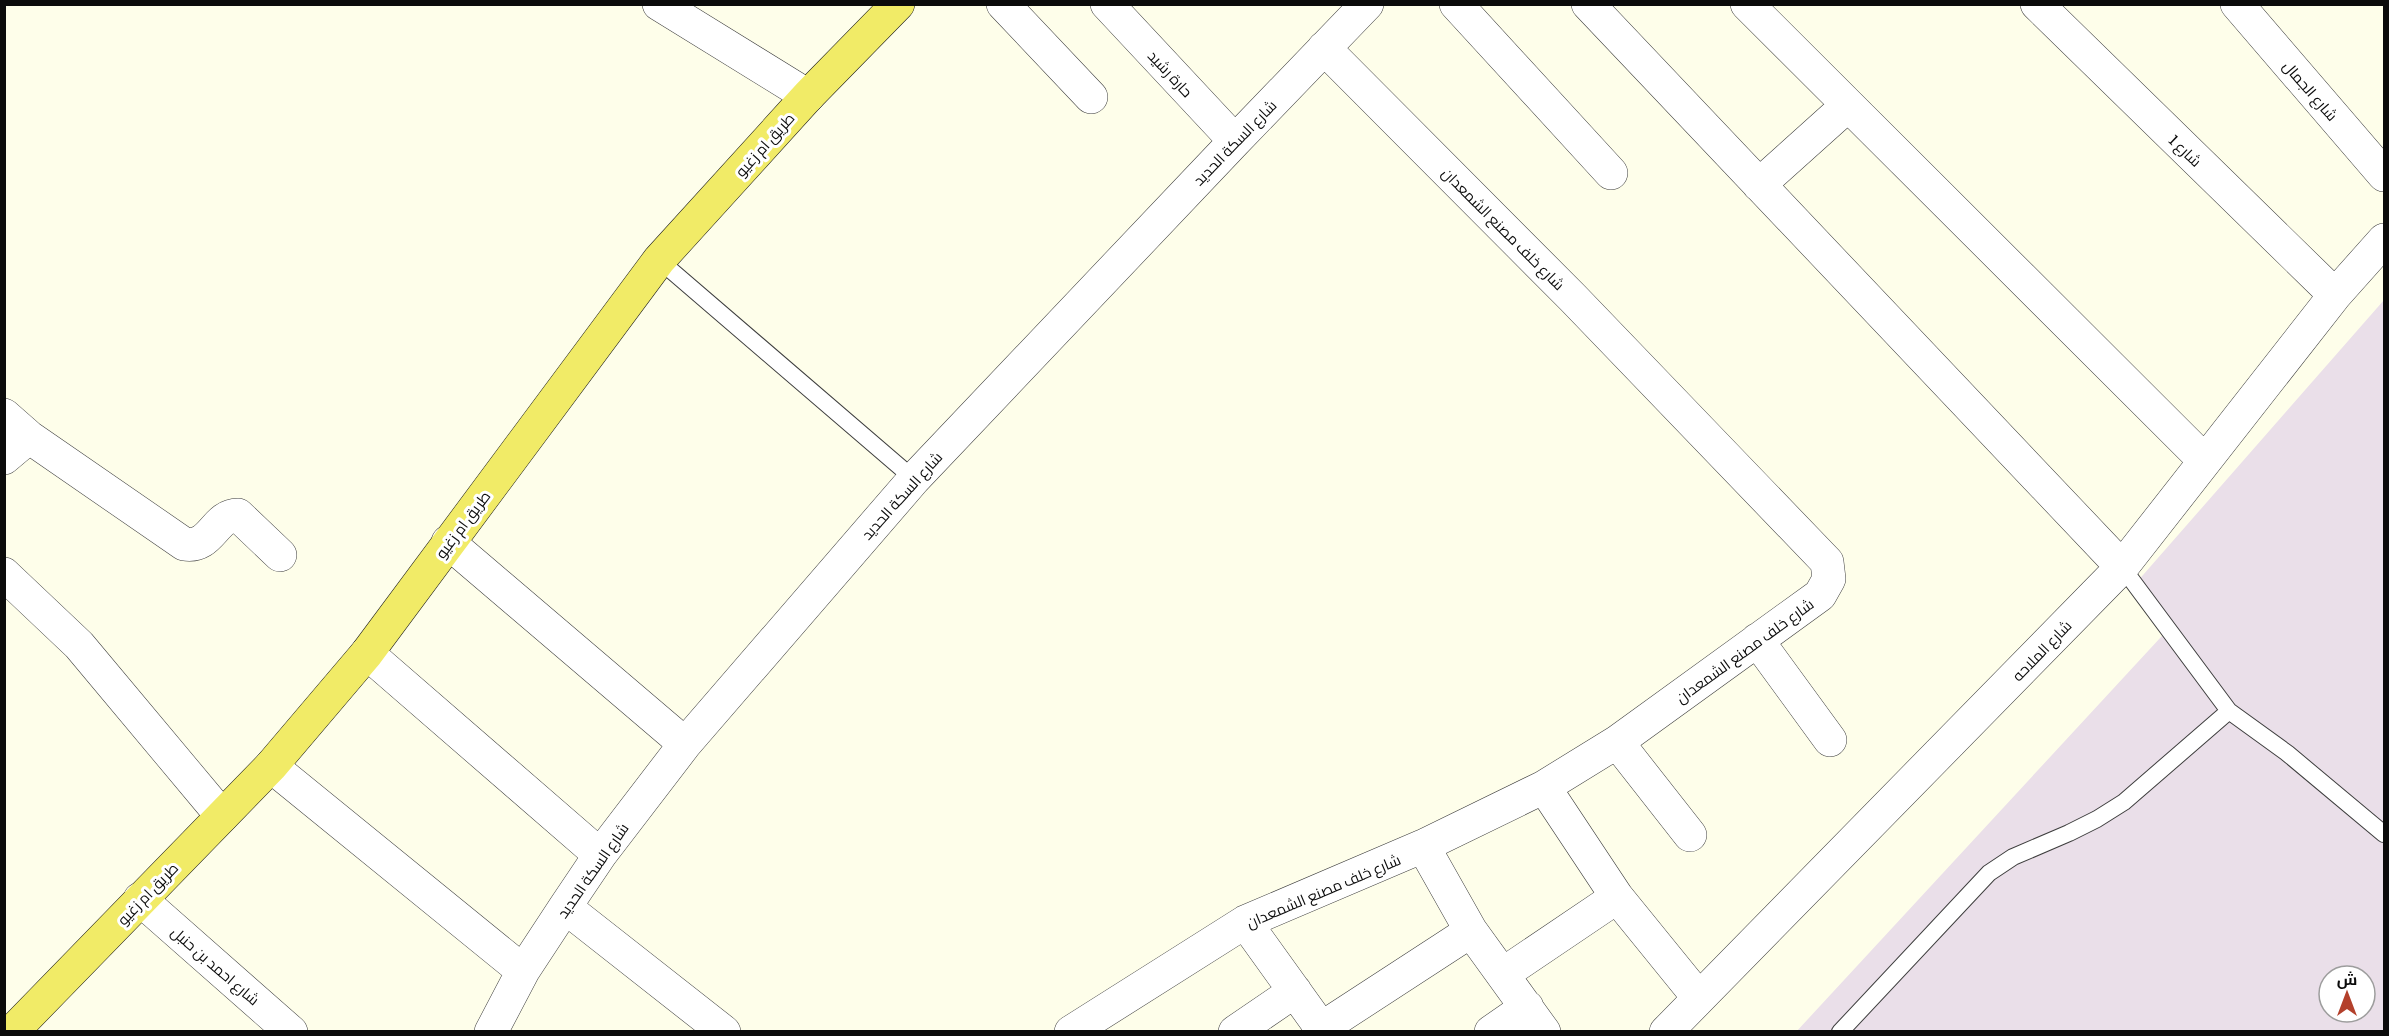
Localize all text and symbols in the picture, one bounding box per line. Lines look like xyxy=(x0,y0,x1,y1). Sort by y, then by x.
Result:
street label: حارة رشيد xyxy=(1143,44,1199,102)
street label: شارع الجمال xyxy=(2277,55,2344,126)
street label: شارع السكة الحديد xyxy=(1187,94,1282,191)
street label: طريق ام زغيو xyxy=(729,107,799,181)
street label: شارع 1 xyxy=(2164,128,2208,172)
street label: شارع خلف مصنع الشمعدان xyxy=(1437,161,1571,295)
street label: شارع السكة الحديد xyxy=(855,446,948,545)
street label: طريق ام زغيو xyxy=(429,485,495,563)
street label: شارع خلف مصنع الشمعدان xyxy=(1670,592,1818,709)
street label: شارع الملاحه xyxy=(2006,614,2077,687)
street label: شارع السكة الحديد xyxy=(550,818,634,923)
street label: شارع خلف مصنع الشمعدان xyxy=(1242,847,1404,934)
street label: طريق ام زغيو xyxy=(111,856,183,930)
street label: شارع احمد بن حنبل xyxy=(166,920,265,1011)
north arrow xyxy=(2317,964,2377,1024)
text: ش xyxy=(2337,966,2357,990)

